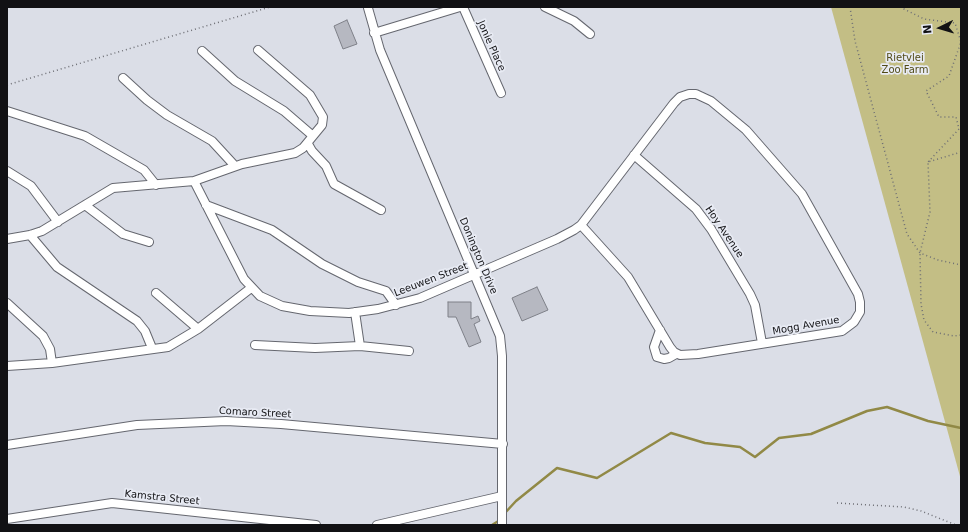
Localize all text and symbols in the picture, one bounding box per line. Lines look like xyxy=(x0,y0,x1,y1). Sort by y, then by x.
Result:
north arrow xyxy=(920,8,960,48)
street label: Jonie Place xyxy=(475,19,507,73)
text: N xyxy=(921,24,934,34)
park label: Rietvlei Zoo Farm xyxy=(882,52,928,76)
street label: Hoy Avenue xyxy=(702,204,746,260)
street label: Donington Drive xyxy=(456,216,500,296)
street label: Leeuwen Street xyxy=(392,260,470,300)
street label: Mogg Avenue xyxy=(772,314,840,338)
street label: Comaro Street xyxy=(218,405,292,421)
street label: Kamstra Street xyxy=(124,488,200,508)

